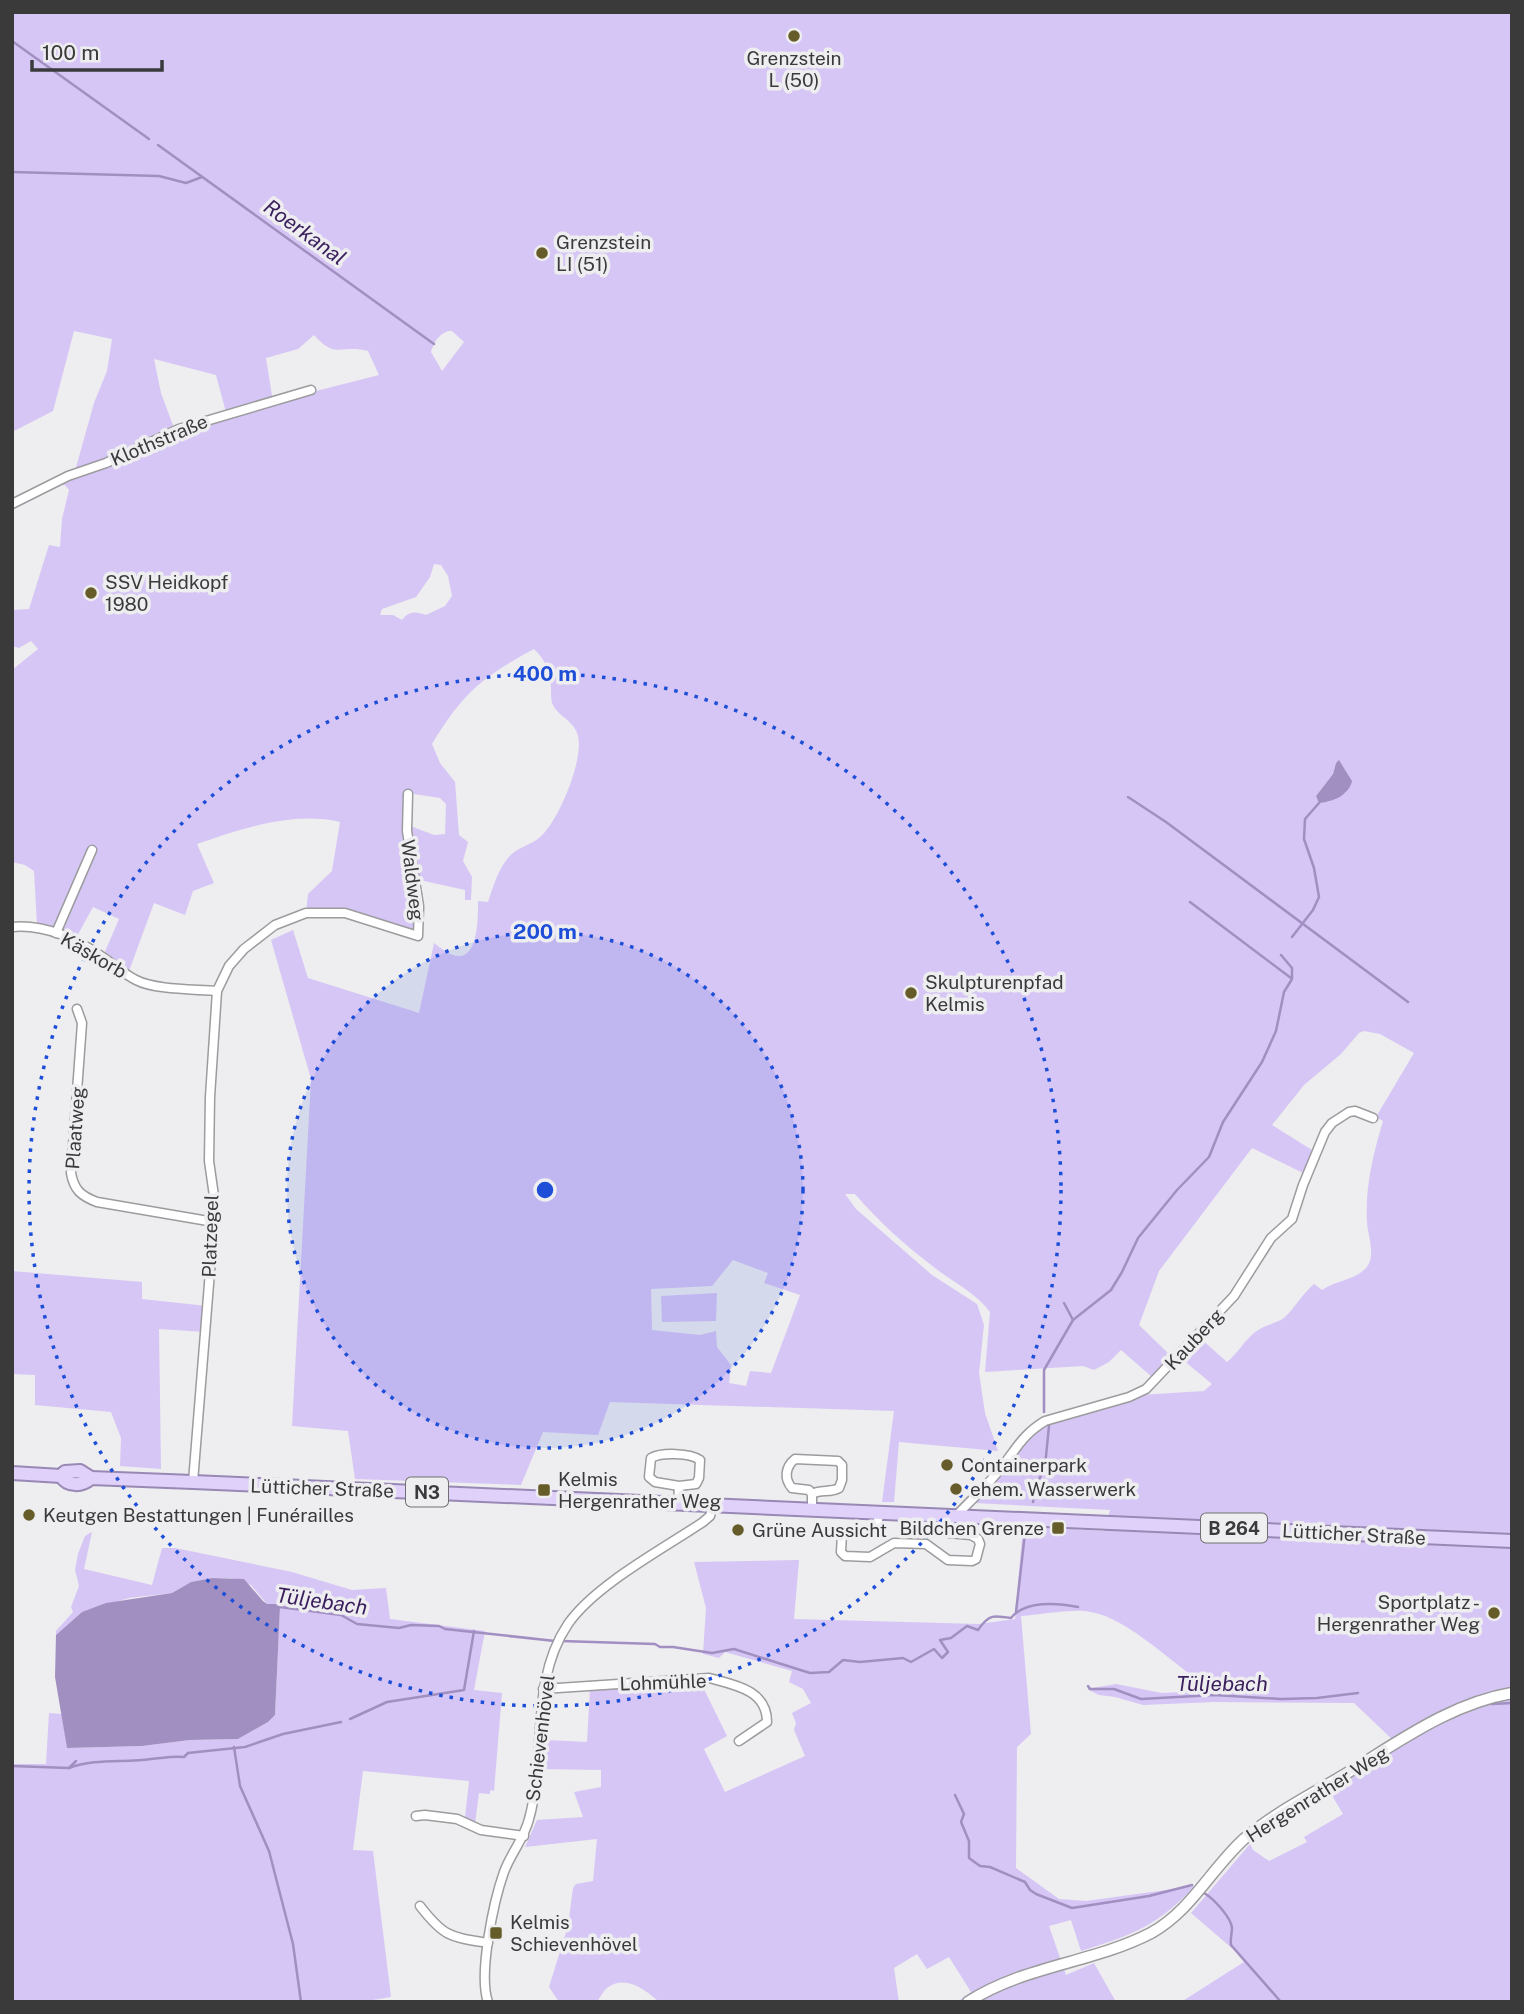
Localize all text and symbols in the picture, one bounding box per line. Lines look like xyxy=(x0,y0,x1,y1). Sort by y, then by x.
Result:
scale bar xyxy=(32,28,161,72)
marker: Grenzstein L (50) xyxy=(786,28,802,44)
text: 100 m xyxy=(42,40,99,65)
place label: Grenzstein L (50) xyxy=(746,47,842,91)
water label: Roerkanal xyxy=(259,194,351,270)
place label: Grenzstein LI (51) xyxy=(556,231,651,275)
marker: Grenzstein LI (51) xyxy=(534,245,550,261)
street label: Klothstraße xyxy=(107,410,211,470)
place label: SSV Heidkopf 1980 xyxy=(105,571,228,615)
marker: SSV Heidkopf 1980 xyxy=(83,585,99,601)
text: 400 m xyxy=(513,661,577,686)
street label: Waldweg xyxy=(397,838,429,922)
text: 200 m xyxy=(513,919,577,944)
street label: Käskorb xyxy=(57,927,131,983)
place label: Skulpturenpfad Kelmis xyxy=(925,971,1064,1015)
marker: Skulpturenpfad Kelmis xyxy=(903,985,919,1001)
street label: Plaatweg xyxy=(61,1086,89,1170)
centre of rings xyxy=(533,1178,557,1202)
street label: Platzegel xyxy=(198,1194,222,1278)
street label: Kauberg xyxy=(1160,1304,1228,1374)
place label: Containerpark xyxy=(961,1454,1087,1476)
marker: Containerpark xyxy=(939,1457,955,1473)
place label: Kelmis Hergenrather Weg xyxy=(558,1468,721,1512)
street label: Lütticher Straße xyxy=(250,1474,394,1502)
road number: N3 xyxy=(406,1478,448,1506)
place label: ehem. Wasserwerk xyxy=(970,1478,1136,1500)
marker: ehem. Wasserwerk xyxy=(948,1481,964,1497)
marker: Kelmis Hergenrather Weg xyxy=(536,1482,552,1498)
place label: Keutgen Bestattungen | Funérailles xyxy=(43,1504,354,1526)
marker: Keutgen Bestattungen | Funérailles xyxy=(21,1507,37,1523)
road number: B 264 xyxy=(1201,1513,1267,1542)
place label: Bildchen Grenze xyxy=(900,1517,1044,1539)
place label: Grüne Aussicht xyxy=(752,1519,887,1541)
street label: Lütticher Straße xyxy=(1282,1519,1426,1549)
marker: Bildchen Grenze xyxy=(1050,1520,1066,1536)
marker: Grüne Aussicht xyxy=(730,1522,746,1538)
water label: Tüljebach xyxy=(275,1582,369,1620)
place label: Sportplatz - Hergenrather Weg xyxy=(1317,1591,1480,1635)
marker: Sportplatz - Hergenrather Weg xyxy=(1486,1605,1502,1621)
street label: Lohmühle xyxy=(619,1669,707,1695)
water label: Tüljebach xyxy=(1176,1671,1268,1696)
street label: Schievenhövel xyxy=(521,1673,559,1803)
street label: Hergenrather Weg xyxy=(1242,1741,1392,1847)
place label: Kelmis Schievenhövel xyxy=(510,1911,638,1955)
marker: Kelmis Schievenhövel xyxy=(488,1925,504,1941)

